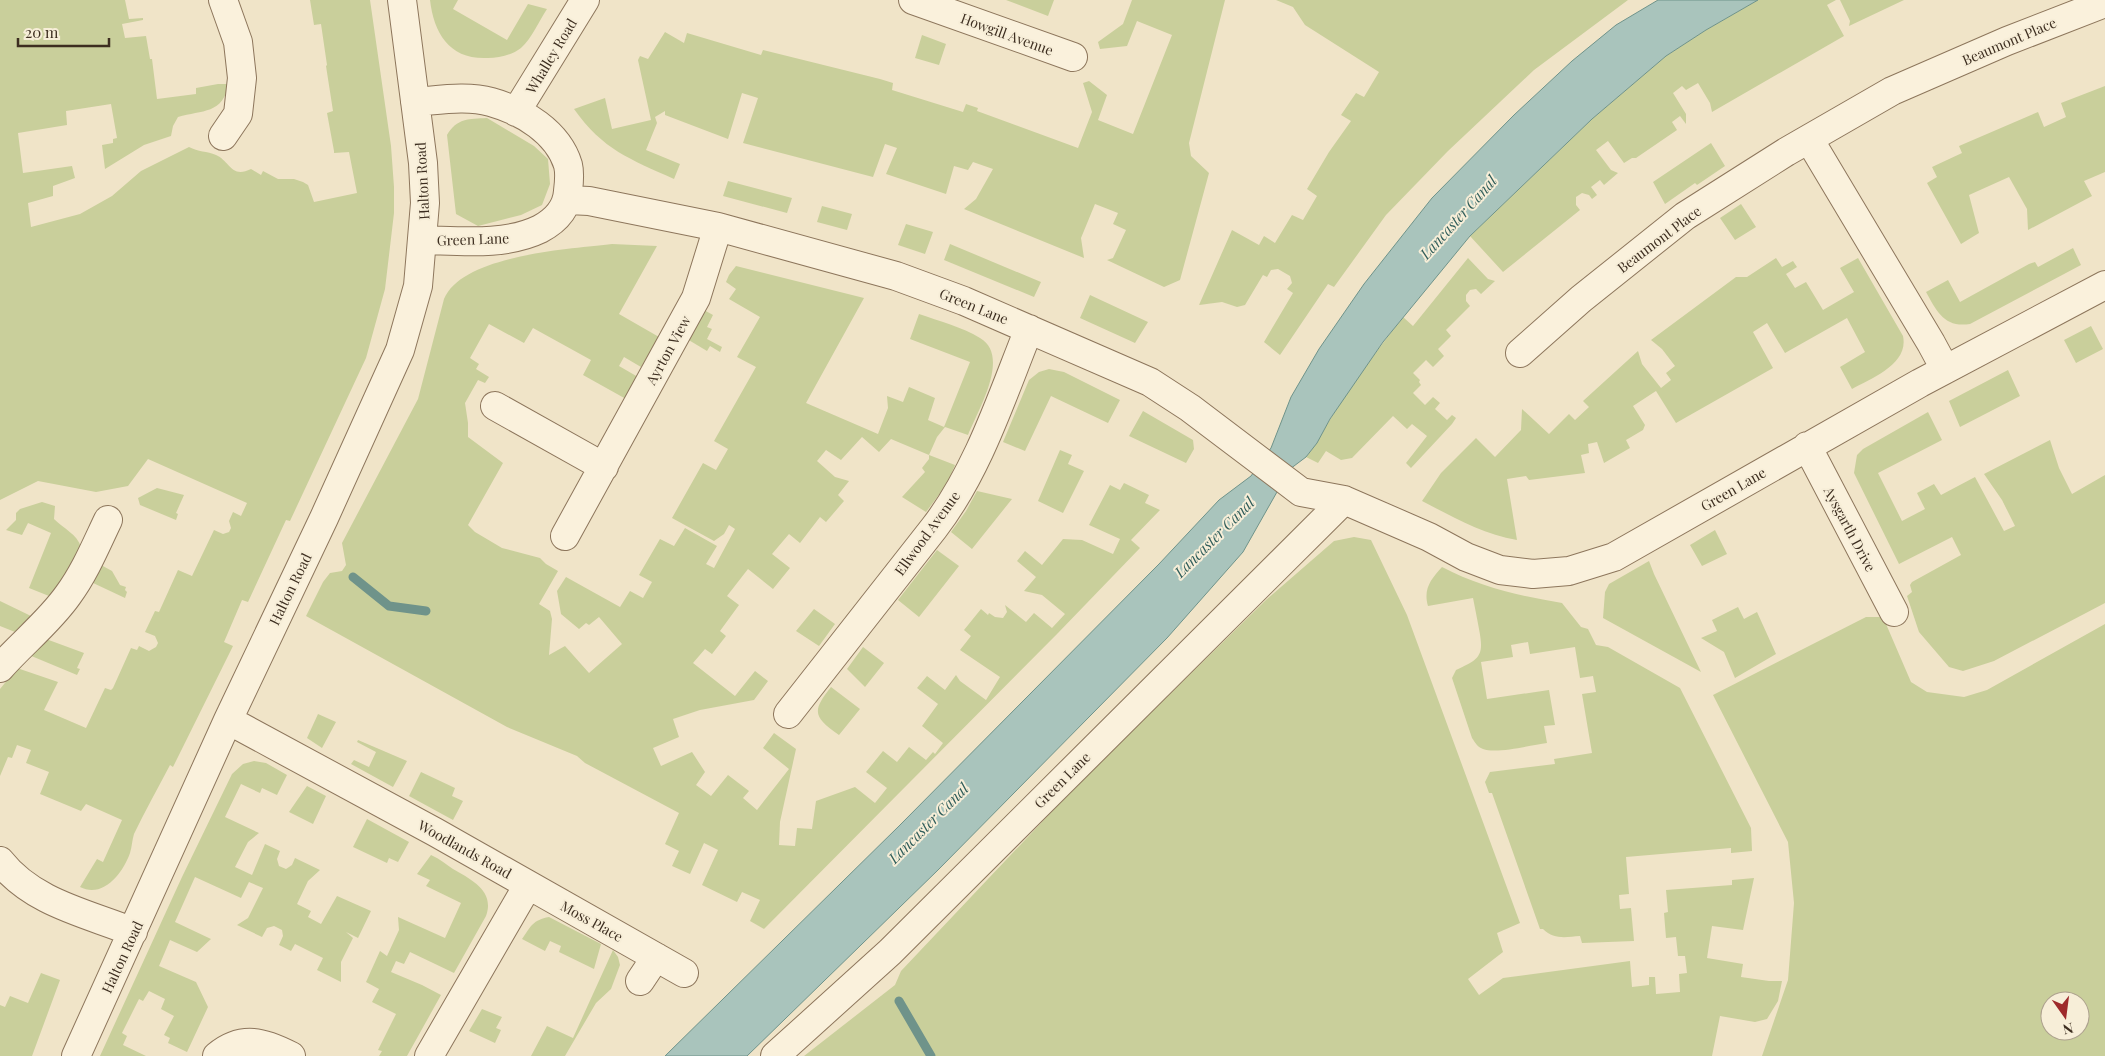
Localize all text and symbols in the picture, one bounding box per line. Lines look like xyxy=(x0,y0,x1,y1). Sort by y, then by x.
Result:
street label: Howgill Avenue xyxy=(958,8,1056,60)
street label: Beaumont Place xyxy=(1959,13,2059,69)
scale bar xyxy=(18,15,109,47)
street label: Whalley Road xyxy=(521,15,581,98)
text: 20 m xyxy=(25,22,59,42)
street label: Halton Road xyxy=(410,142,434,220)
water label: Lancaster Canal xyxy=(1415,170,1501,264)
street label: Beaumont Place xyxy=(1613,201,1705,277)
street label: Green Lane xyxy=(436,228,510,250)
street label: Green Lane xyxy=(937,284,1011,328)
street label: Ayrton View xyxy=(641,312,695,389)
street label: Green Lane xyxy=(1697,463,1769,515)
street label: Aysgarth Drive xyxy=(1819,482,1880,575)
street label: Ellwood Avenue xyxy=(890,487,964,579)
water label: Lancaster Canal xyxy=(1169,492,1259,582)
street label: Halton Road xyxy=(264,550,316,628)
street label: Green Lane xyxy=(1030,748,1094,812)
water label: Lancaster Canal xyxy=(883,778,973,868)
street label: Woodlands Road xyxy=(414,815,515,883)
street label: Moss Place xyxy=(557,896,627,946)
street label: Halton Road xyxy=(97,918,147,996)
north arrow xyxy=(2040,991,2090,1041)
text: N xyxy=(2061,1019,2075,1040)

